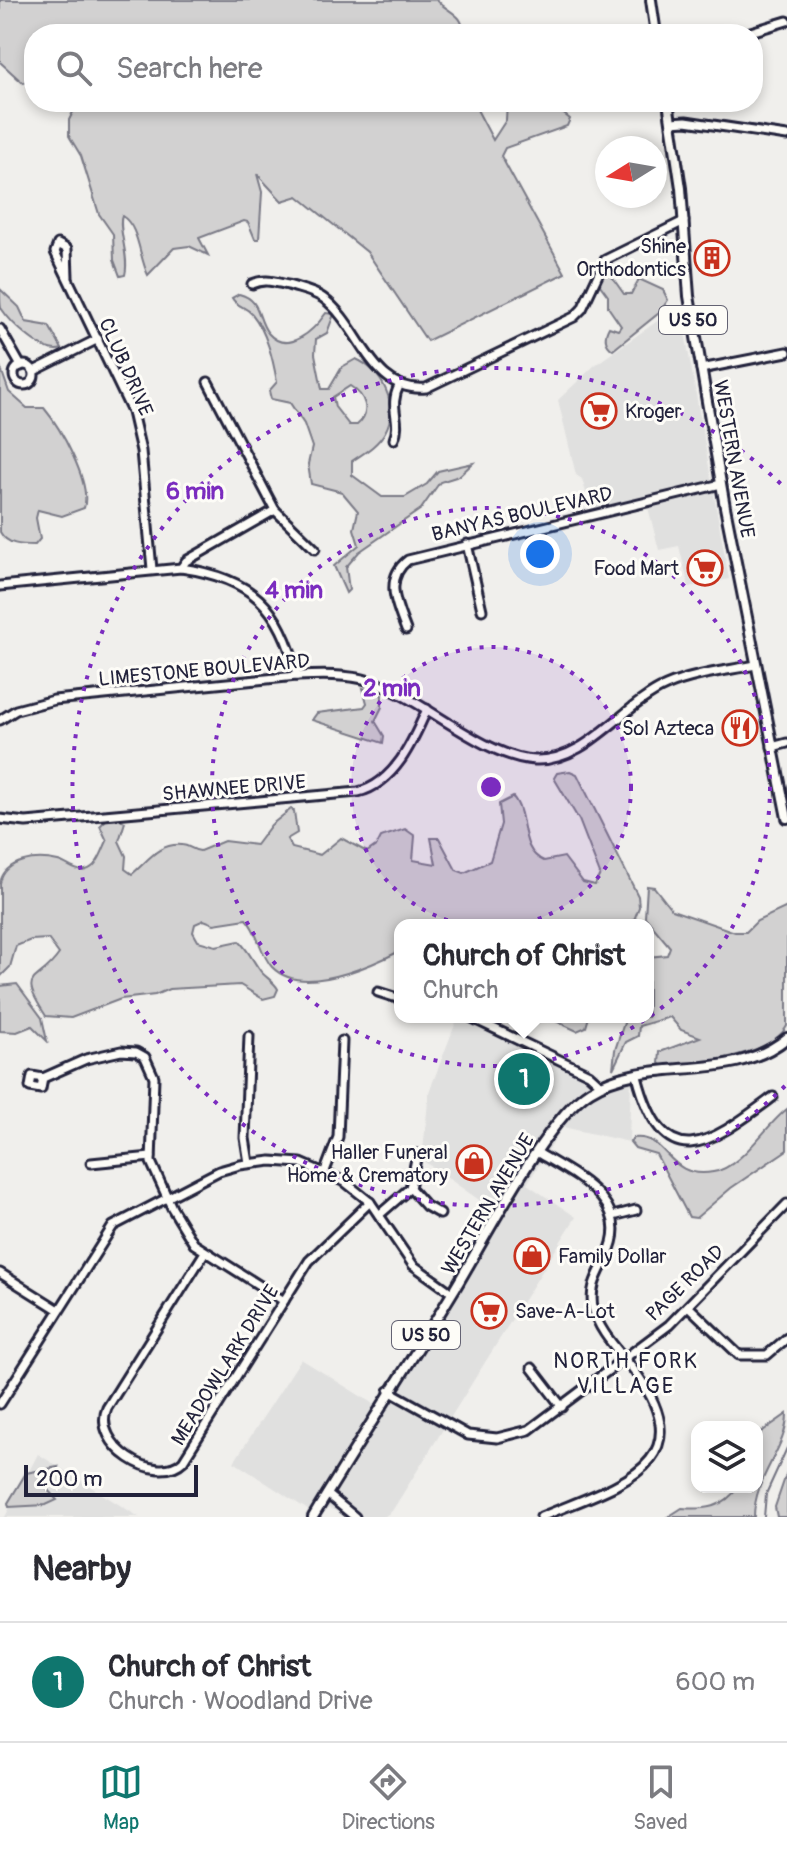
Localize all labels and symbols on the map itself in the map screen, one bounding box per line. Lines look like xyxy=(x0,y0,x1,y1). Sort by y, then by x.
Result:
north arrow xyxy=(595,136,667,208)
place label: Shine Orthodontics xyxy=(576,234,686,282)
building icon: Shine Orthodontics xyxy=(693,239,731,277)
road number: US 50 xyxy=(659,306,727,334)
street label: CLUB DRIVE xyxy=(93,314,159,420)
street label: WESTERN AVENUE xyxy=(708,378,760,540)
supermarket icon: Kroger xyxy=(580,392,618,430)
place label: Kroger xyxy=(625,399,682,424)
text: 6 min xyxy=(166,477,224,506)
street label: BANYAS BOULEVARD xyxy=(429,481,615,547)
your location xyxy=(520,534,560,574)
supermarket icon: Food Mart xyxy=(686,549,724,587)
place label: Food Mart xyxy=(593,556,680,581)
text: 4 min xyxy=(265,576,323,605)
street label: LIMESTONE BOULEVARD xyxy=(97,648,311,692)
text: 2 min xyxy=(363,674,421,703)
restaurant icon: Sol Azteca xyxy=(721,709,759,747)
place label: Sol Azteca xyxy=(622,716,714,741)
street label: SHAWNEE DRIVE xyxy=(161,769,307,807)
centre of rings xyxy=(477,773,505,801)
pin: 1 xyxy=(498,1049,550,1109)
street label: WESTERN AVENUE xyxy=(436,1129,540,1279)
place label: Haller Funeral Home & Crematory xyxy=(287,1140,448,1188)
shop icon: Haller Funeral Home & Crematory xyxy=(455,1144,493,1182)
shop icon: Family Dollar xyxy=(513,1237,551,1275)
street label: PAGE ROAD xyxy=(640,1239,730,1327)
place label: Family Dollar xyxy=(558,1244,666,1269)
street label: MEADOWLARK DRIVE xyxy=(166,1280,284,1450)
supermarket icon: Save-A-Lot xyxy=(470,1292,508,1330)
place label: Save-A-Lot xyxy=(515,1299,616,1324)
road number: US 50 xyxy=(392,1321,460,1349)
district label: NORTH FORK VILLAGE xyxy=(553,1347,699,1400)
scale bar xyxy=(24,1461,198,1497)

